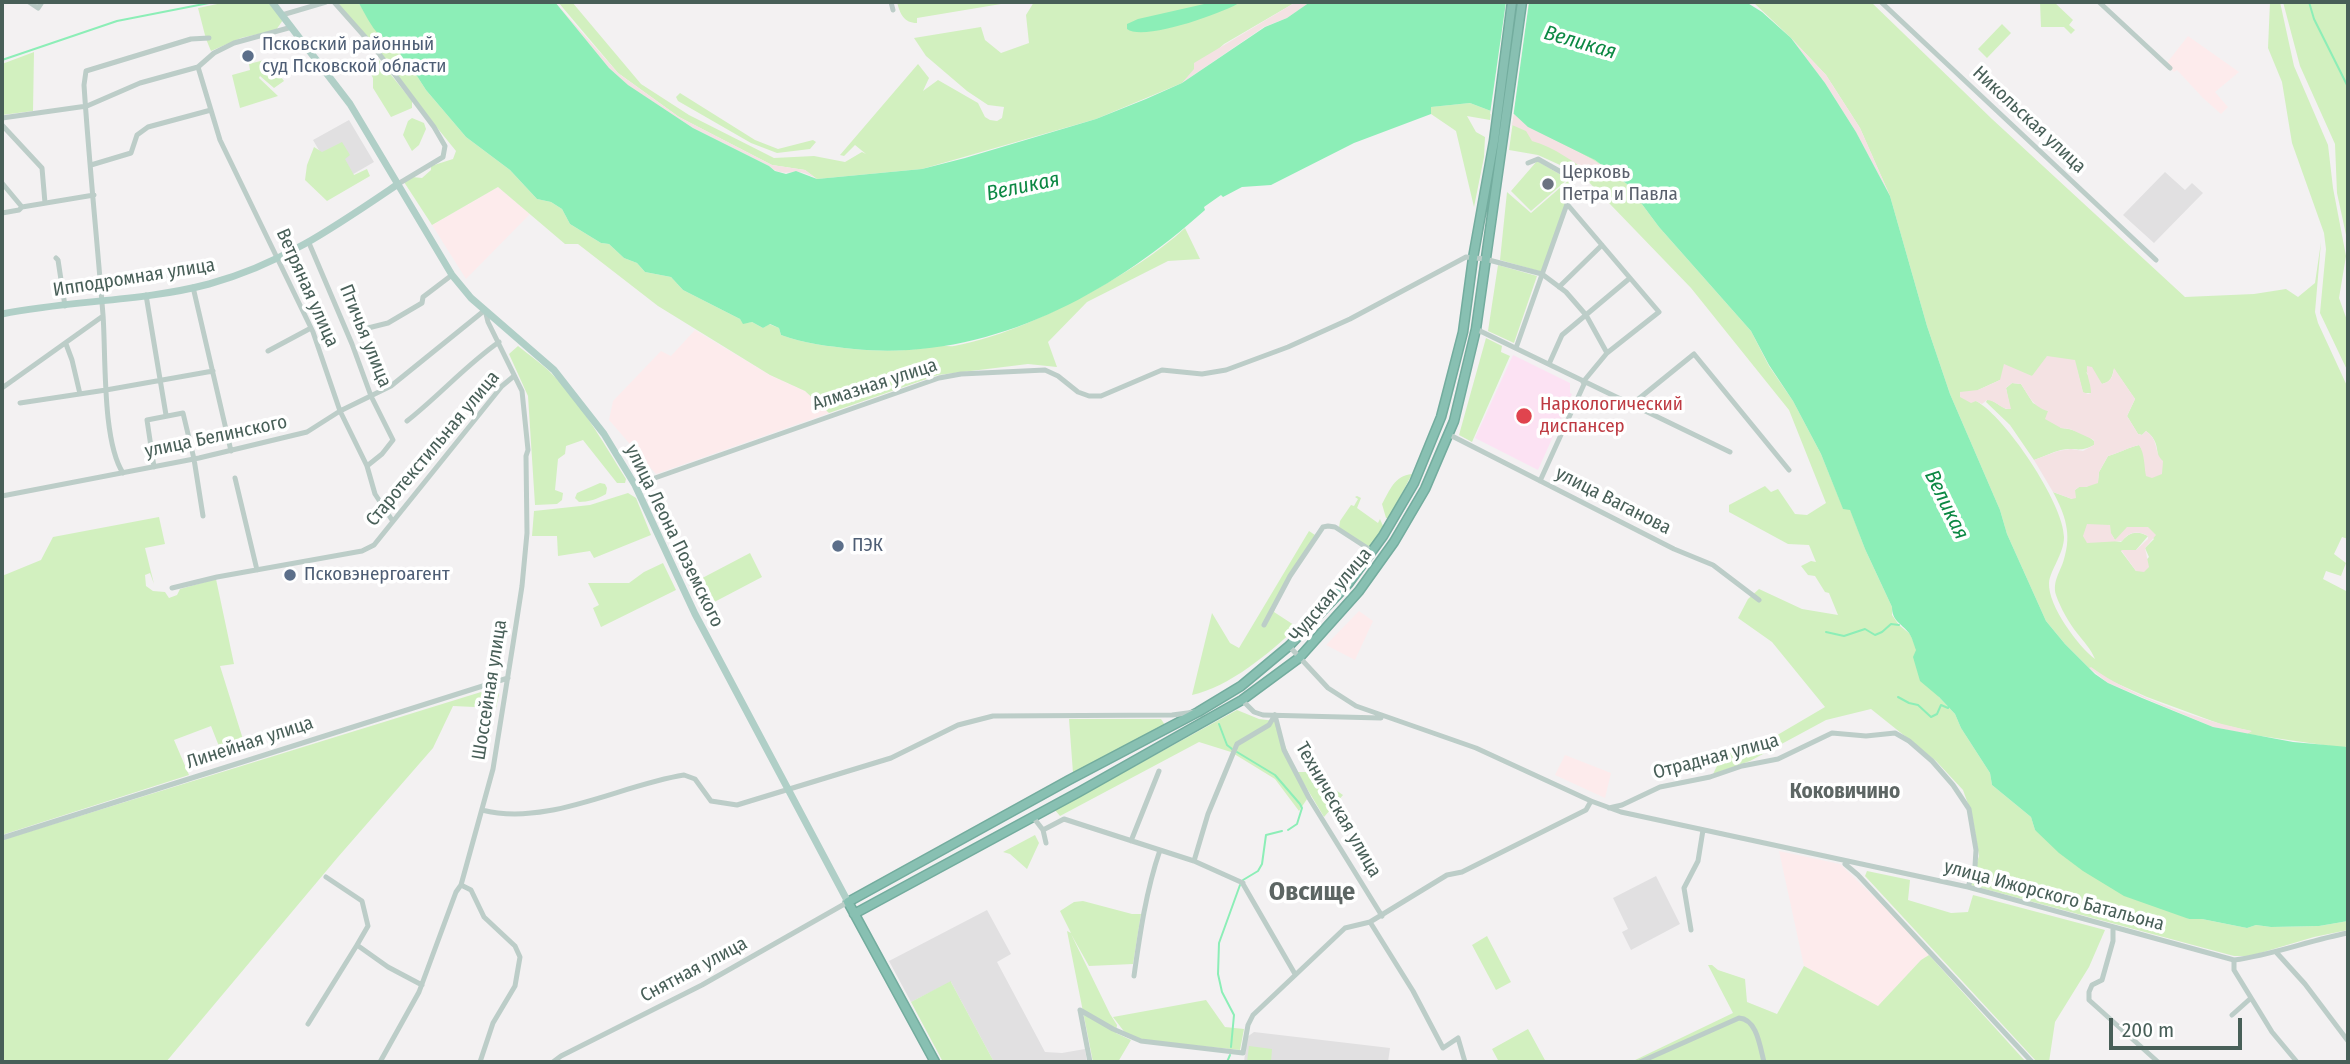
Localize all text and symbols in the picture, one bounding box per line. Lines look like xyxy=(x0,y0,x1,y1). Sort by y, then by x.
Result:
water label: Великая xyxy=(1541,21,1619,65)
place label: Псковский районный суд Псковской области xyxy=(262,34,447,78)
marker: Псковский районный суд Псковской области xyxy=(240,48,256,64)
street label: Никольская улица xyxy=(1968,62,2090,178)
place label: Церковь Петра и Павла xyxy=(1562,162,1678,206)
water label: Великая xyxy=(984,167,1062,207)
marker: Церковь Петра и Павла xyxy=(1540,176,1556,192)
street label: Ветряная улица xyxy=(271,225,343,351)
street label: Ипподромная улица xyxy=(51,254,217,302)
street label: Птичья улица xyxy=(334,281,396,391)
street label: Алмазная улица xyxy=(810,354,940,416)
street label: Старотекстильная улица xyxy=(361,367,505,531)
place label: Наркологический диспансер xyxy=(1540,394,1683,438)
marker: Наркологический диспансер xyxy=(1514,406,1534,426)
street label: улица Белинского xyxy=(143,411,289,463)
street label: улица Леона Поземского xyxy=(620,441,728,631)
street label: улица Ваганова xyxy=(1551,462,1675,540)
water label: Великая xyxy=(1918,466,1974,544)
place label: ПЭК xyxy=(852,535,883,557)
marker: ПЭК xyxy=(830,538,846,554)
street label: Чудская улица xyxy=(1285,543,1377,647)
place label: Псковэнергоагент xyxy=(304,564,450,586)
marker: Псковэнергоагент xyxy=(282,567,298,583)
street label: Шоссейная улица xyxy=(468,618,512,762)
street label: Линейная улица xyxy=(184,712,316,774)
street label: Отрадная улица xyxy=(1651,729,1781,785)
street label: Техническая улица xyxy=(1290,739,1386,881)
district label: Коковичино xyxy=(1790,779,1900,805)
street label: улица Ижорского Батальона xyxy=(1941,856,2167,936)
district label: Овсище xyxy=(1269,877,1355,909)
street label: Снятная улица xyxy=(637,932,751,1008)
scale bar xyxy=(2112,1004,2245,1048)
text: 200 m xyxy=(2122,1017,2174,1043)

